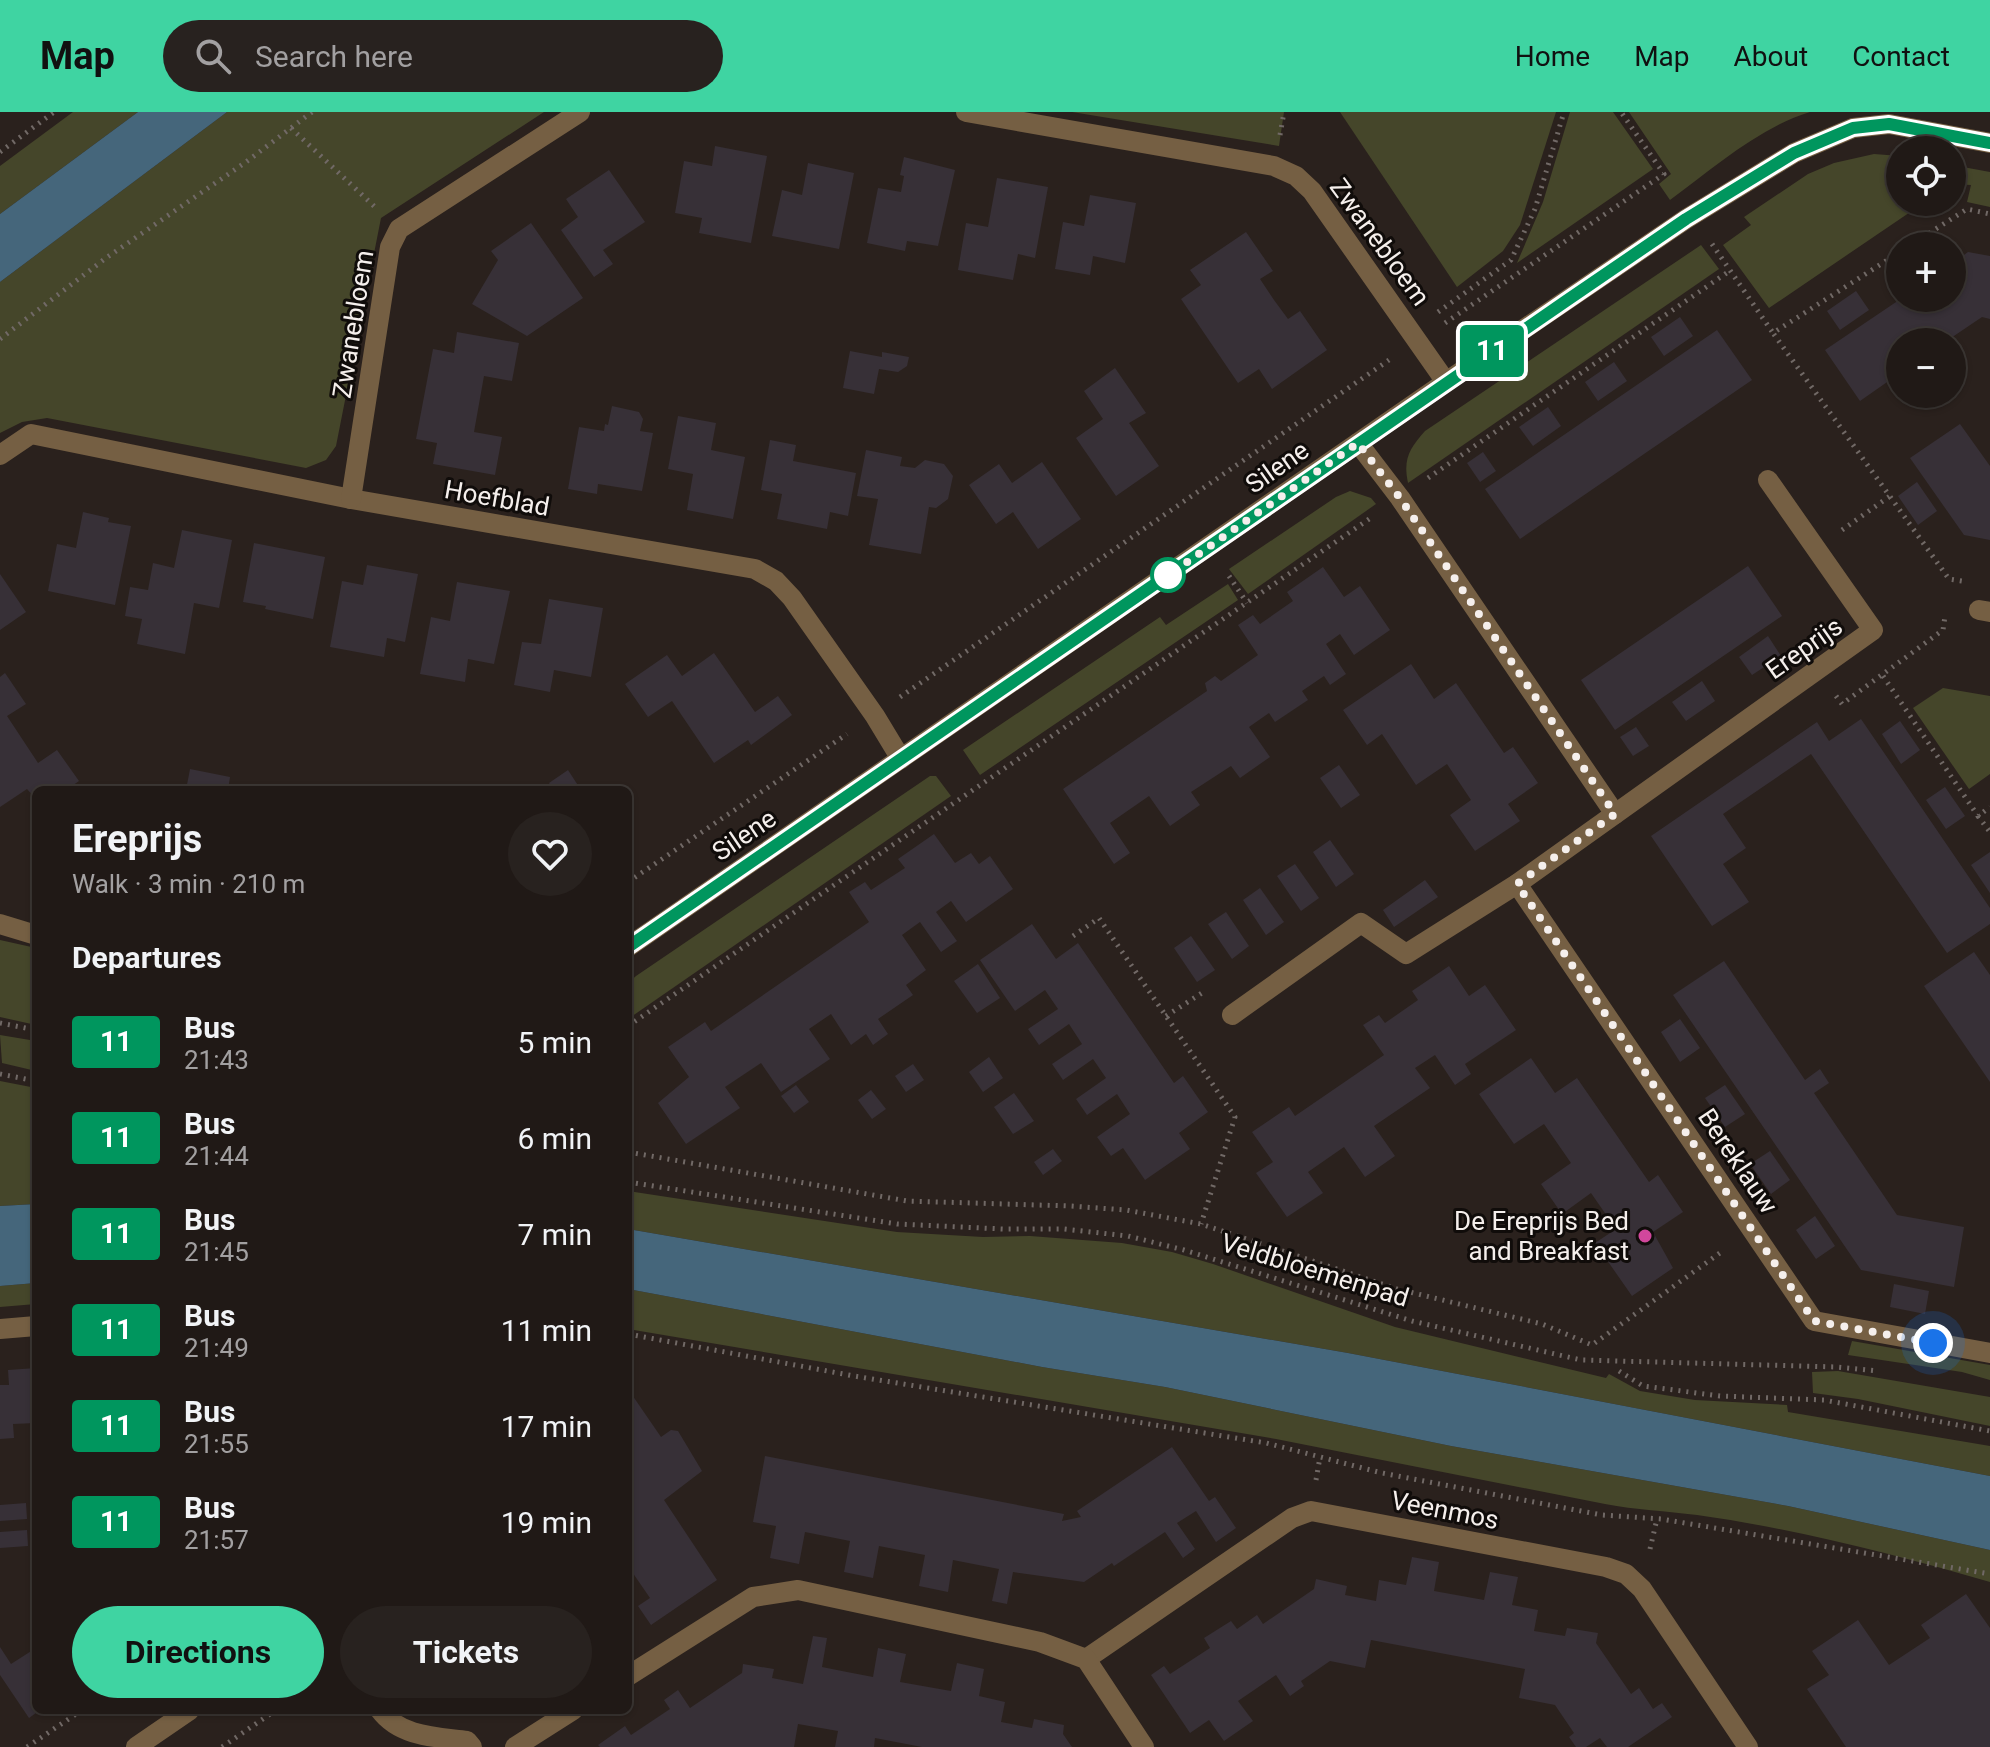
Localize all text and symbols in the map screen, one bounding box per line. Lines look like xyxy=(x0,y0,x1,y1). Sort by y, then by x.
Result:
search box xyxy=(163,20,723,92)
text: Map xyxy=(40,34,115,78)
icon: search xyxy=(191,34,235,78)
text: Search here xyxy=(255,39,413,74)
text: Home xyxy=(1515,40,1590,73)
text: Map xyxy=(1634,40,1690,73)
text: About xyxy=(1734,40,1808,73)
text: Contact xyxy=(1852,40,1950,73)
map controls xyxy=(1886,136,1966,408)
button: locate xyxy=(1886,136,1966,216)
street label: Zwanebloem xyxy=(1324,173,1436,311)
button: + xyxy=(1886,232,1966,312)
street label: Zwanebloem xyxy=(326,248,380,400)
line badge: 11 xyxy=(1456,325,1528,377)
button: − xyxy=(1886,328,1966,408)
text: 11 xyxy=(1476,334,1508,367)
street label: Silene xyxy=(1240,435,1314,499)
street label: Hoefblad xyxy=(442,474,552,522)
unlabelled marker xyxy=(1151,558,1185,592)
street label: Ereprijs xyxy=(1760,611,1848,685)
street label: Silene xyxy=(707,803,781,867)
button: heart xyxy=(508,812,592,896)
text: Ereprijs xyxy=(72,817,202,861)
text: Walk · 3 min · 210 m xyxy=(72,869,305,899)
text: Departures xyxy=(72,940,222,975)
text: Bus xyxy=(184,1010,235,1045)
text: 11 xyxy=(100,1025,132,1058)
text: 5 min xyxy=(518,1025,592,1060)
text: 21:43 xyxy=(184,1045,249,1075)
street label: Bereklauw xyxy=(1692,1103,1784,1219)
text: Bus xyxy=(184,1106,235,1141)
text: 11 xyxy=(100,1121,132,1154)
text: 6 min xyxy=(518,1121,592,1156)
text: 21:44 xyxy=(184,1141,249,1171)
text: Bus xyxy=(184,1202,235,1237)
place label: De Ereprijs Bed and Breakfast xyxy=(1454,1206,1629,1266)
text: 11 xyxy=(100,1217,132,1250)
text: 7 min xyxy=(518,1217,592,1252)
street label: Veldbloemenpad xyxy=(1218,1227,1412,1313)
marker: De Ereprijs Bed and Breakfast xyxy=(1636,1227,1654,1245)
text: 21:45 xyxy=(184,1237,249,1267)
text: Bus xyxy=(184,1298,235,1333)
text: 11 xyxy=(100,1313,132,1346)
text: 11 min xyxy=(501,1313,592,1348)
your location xyxy=(1913,1323,1953,1363)
text: 21:49 xyxy=(184,1333,249,1363)
text: Bus xyxy=(184,1394,235,1429)
text: 11 xyxy=(100,1409,132,1442)
text: 17 min xyxy=(501,1409,592,1444)
text: 21:55 xyxy=(184,1429,249,1459)
street label: Veenmos xyxy=(1389,1485,1501,1535)
text: Bus xyxy=(184,1490,235,1525)
text: 11 xyxy=(100,1505,132,1538)
text: 19 min xyxy=(501,1505,592,1540)
text: 21:57 xyxy=(184,1525,249,1555)
button: Directions xyxy=(72,1606,324,1698)
button: Tickets xyxy=(340,1606,592,1698)

